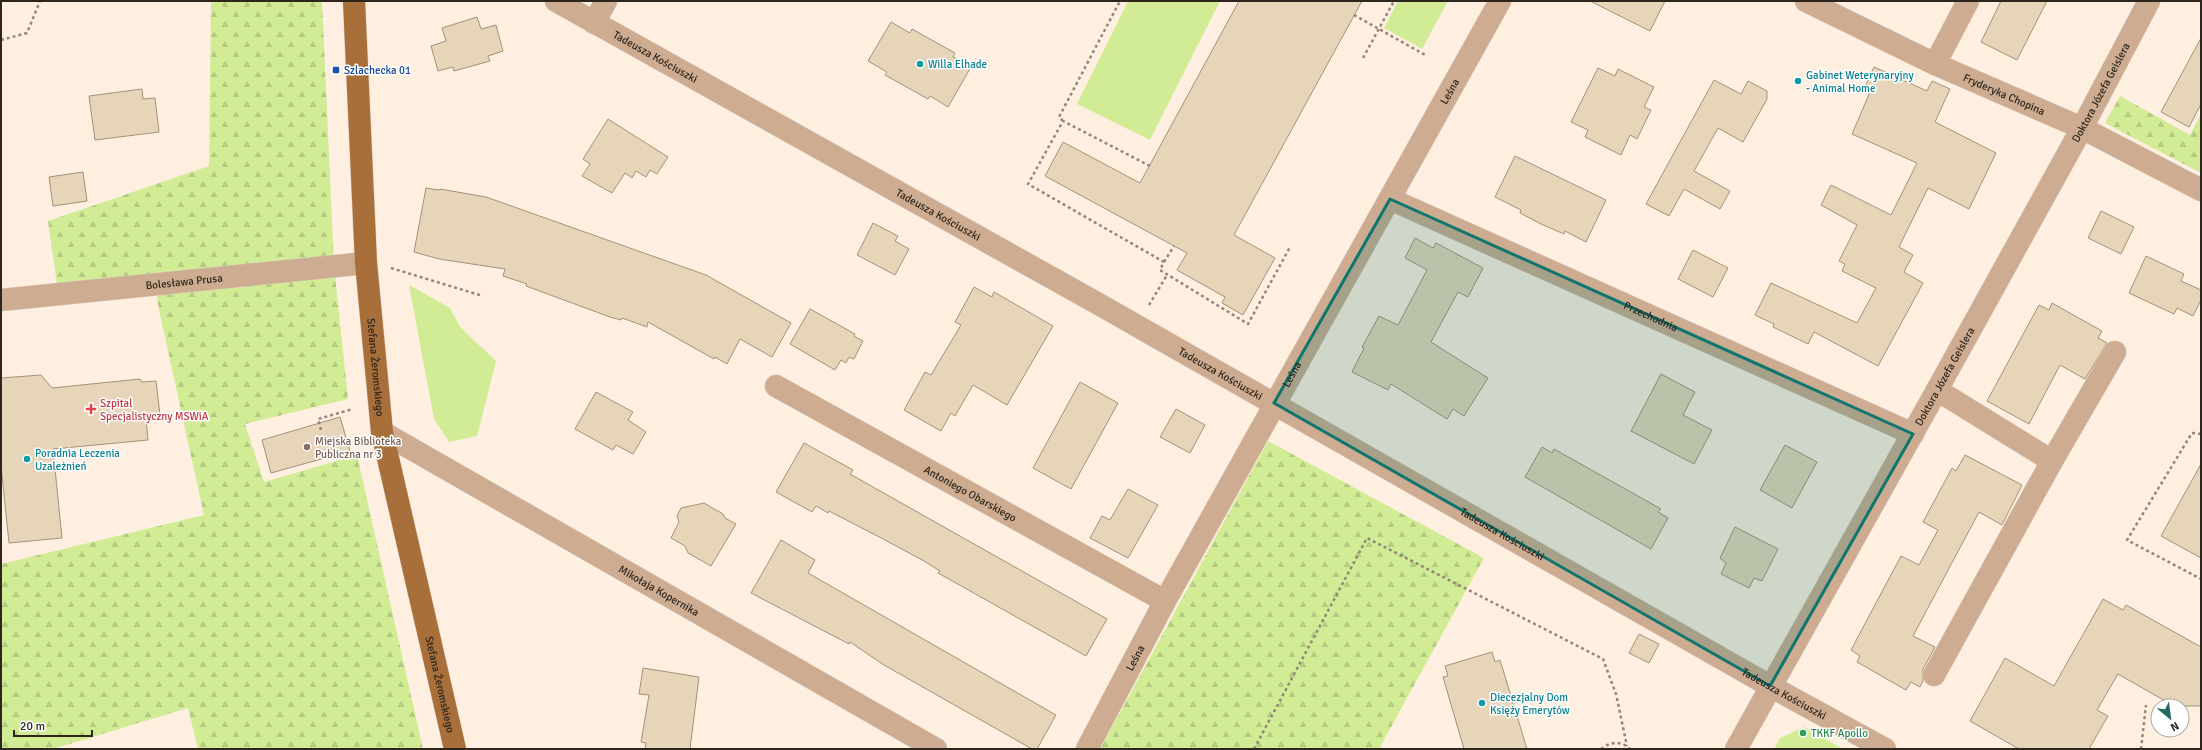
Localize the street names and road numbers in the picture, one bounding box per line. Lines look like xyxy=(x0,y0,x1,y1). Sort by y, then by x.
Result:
street label: Tadeusza Kościuszki xyxy=(611,28,700,86)
street label: Doktora Józefa Geislera xyxy=(2069,40,2133,145)
street label: Fryderyka Chopina xyxy=(1961,71,2047,118)
street label: Leśna xyxy=(1438,76,1463,107)
street label: Tadeusza Kościuszki xyxy=(894,186,983,244)
street label: Bolesława Prusa xyxy=(145,272,224,292)
street label: Przechodnia xyxy=(1622,299,1680,335)
street label: Stefana Żeromskiego xyxy=(364,318,387,417)
street label: Doktora Józefa Geislera xyxy=(1912,325,1978,428)
street label: Tadeusza Kościuszki xyxy=(1176,345,1265,403)
street label: Leśna xyxy=(1280,359,1305,390)
street label: Antoniego Obarskiego xyxy=(922,463,1019,525)
street label: Tadeusza Kościuszki xyxy=(1458,505,1546,563)
street label: Mikołaja Kopernika xyxy=(616,563,702,619)
street label: Stefana Żeromskiego xyxy=(422,635,457,734)
street label: Leśna xyxy=(1123,643,1148,673)
street label: Tadeusza Kościuszki xyxy=(1739,665,1829,723)

